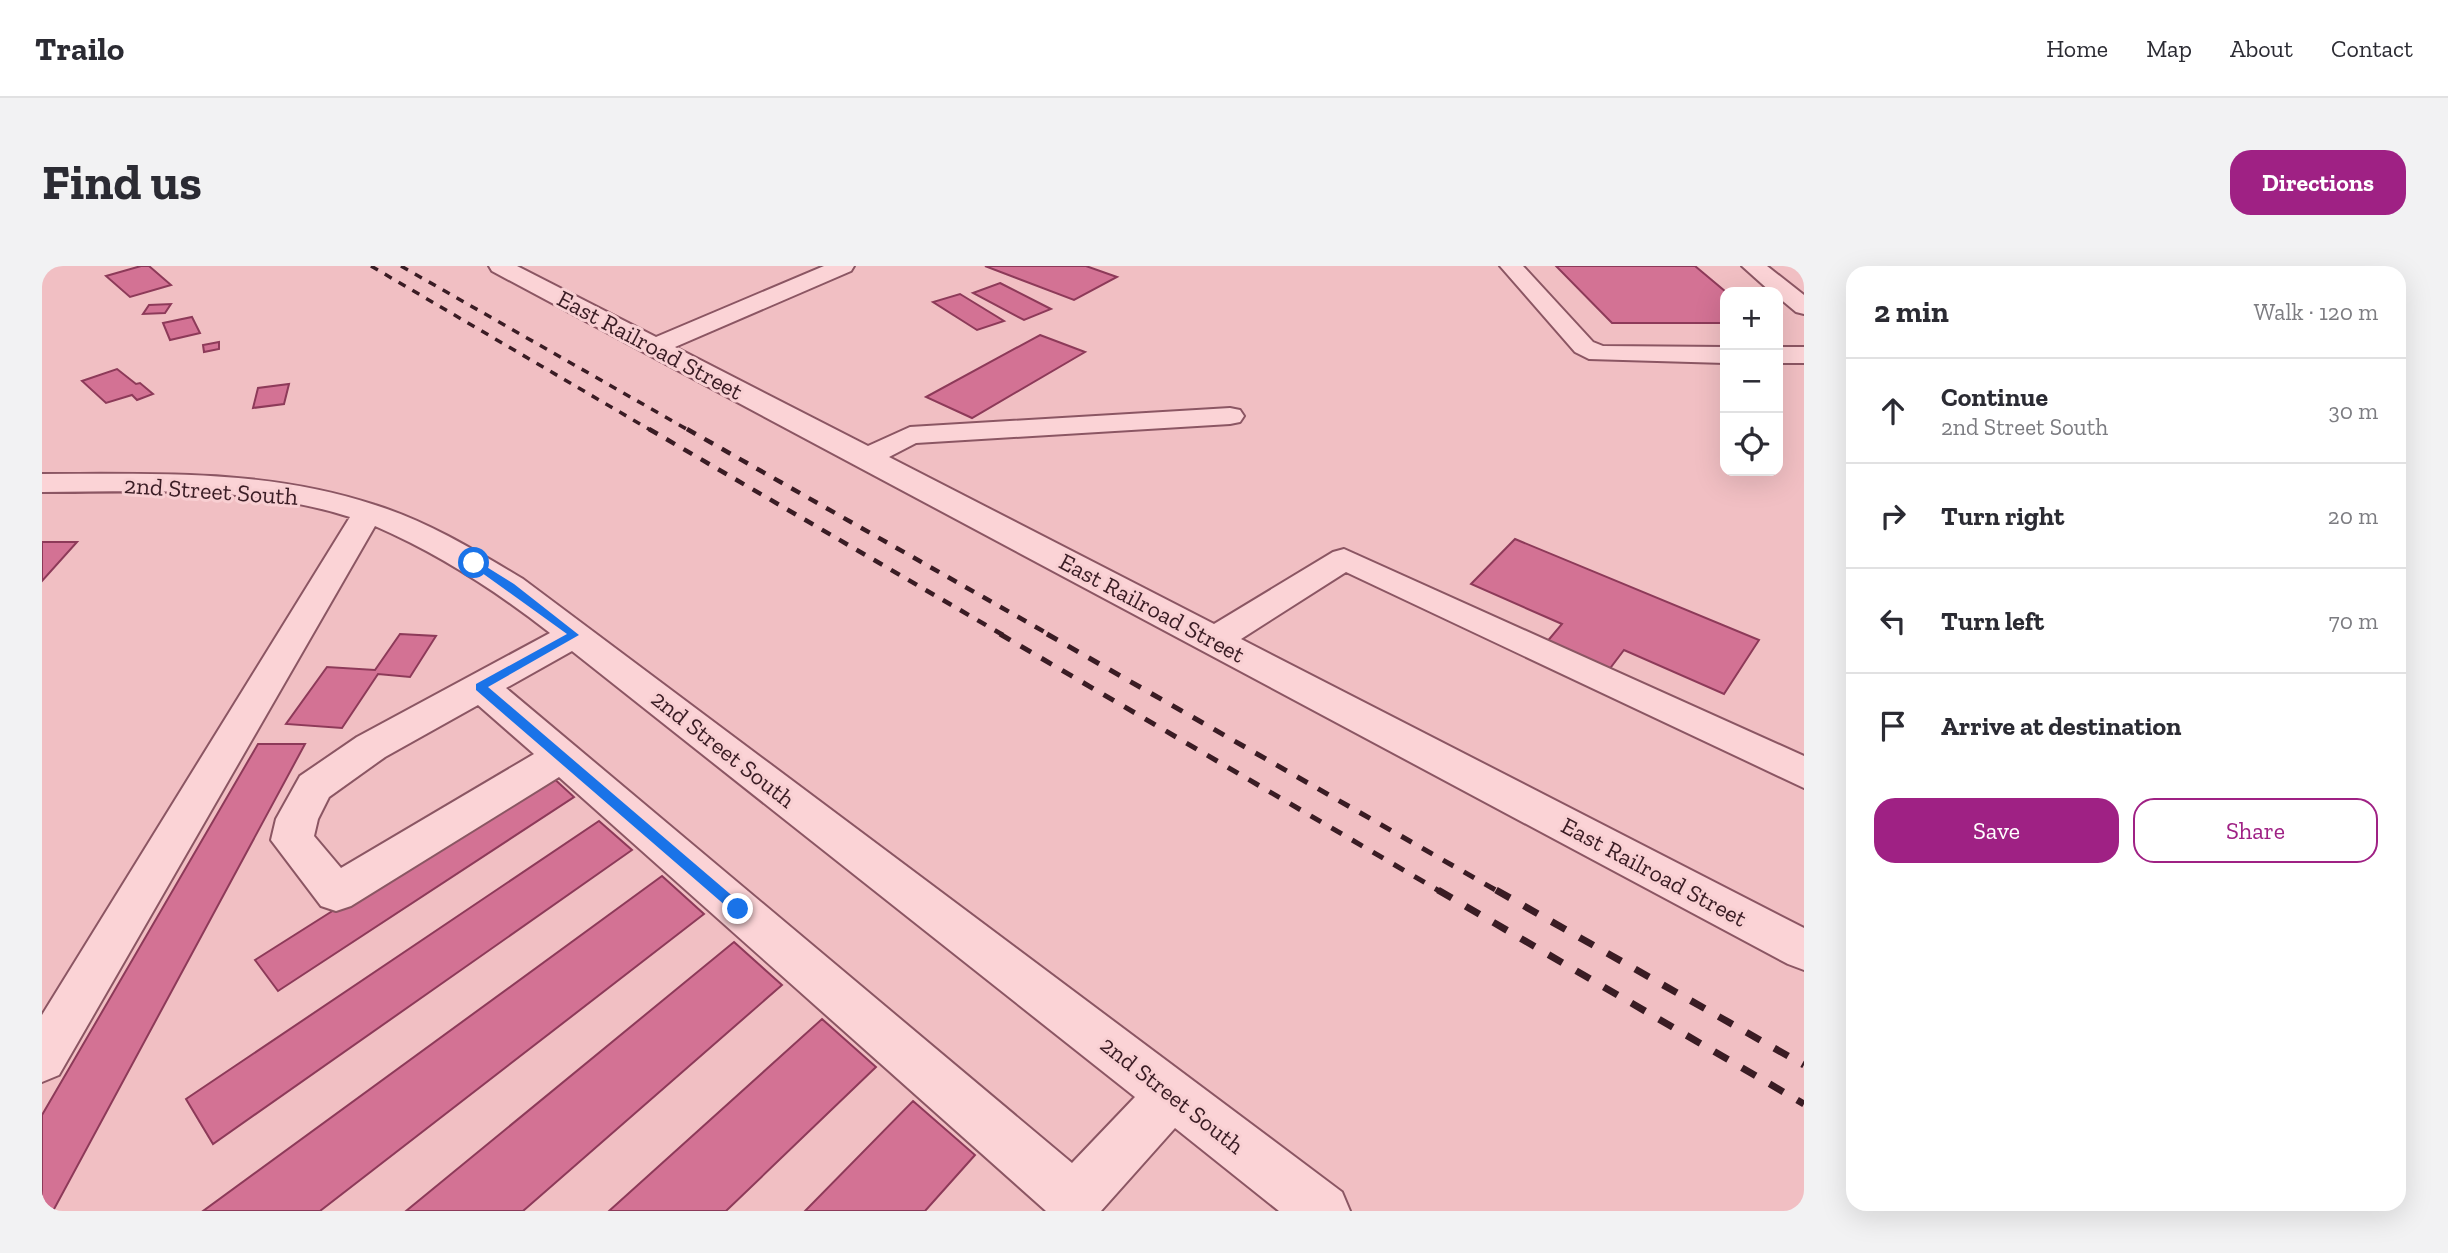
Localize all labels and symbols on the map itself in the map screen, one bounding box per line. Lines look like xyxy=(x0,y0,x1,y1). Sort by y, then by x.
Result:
street label: East Railroad Street xyxy=(553,283,748,406)
street label: 2nd Street South xyxy=(123,470,300,511)
street label: East Railroad Street xyxy=(1055,546,1250,669)
route start xyxy=(458,547,489,578)
street label: 2nd Street South xyxy=(646,684,801,814)
street label: East Railroad Street xyxy=(1557,810,1752,933)
route end xyxy=(722,893,753,924)
street label: 2nd Street South xyxy=(1095,1030,1250,1160)

